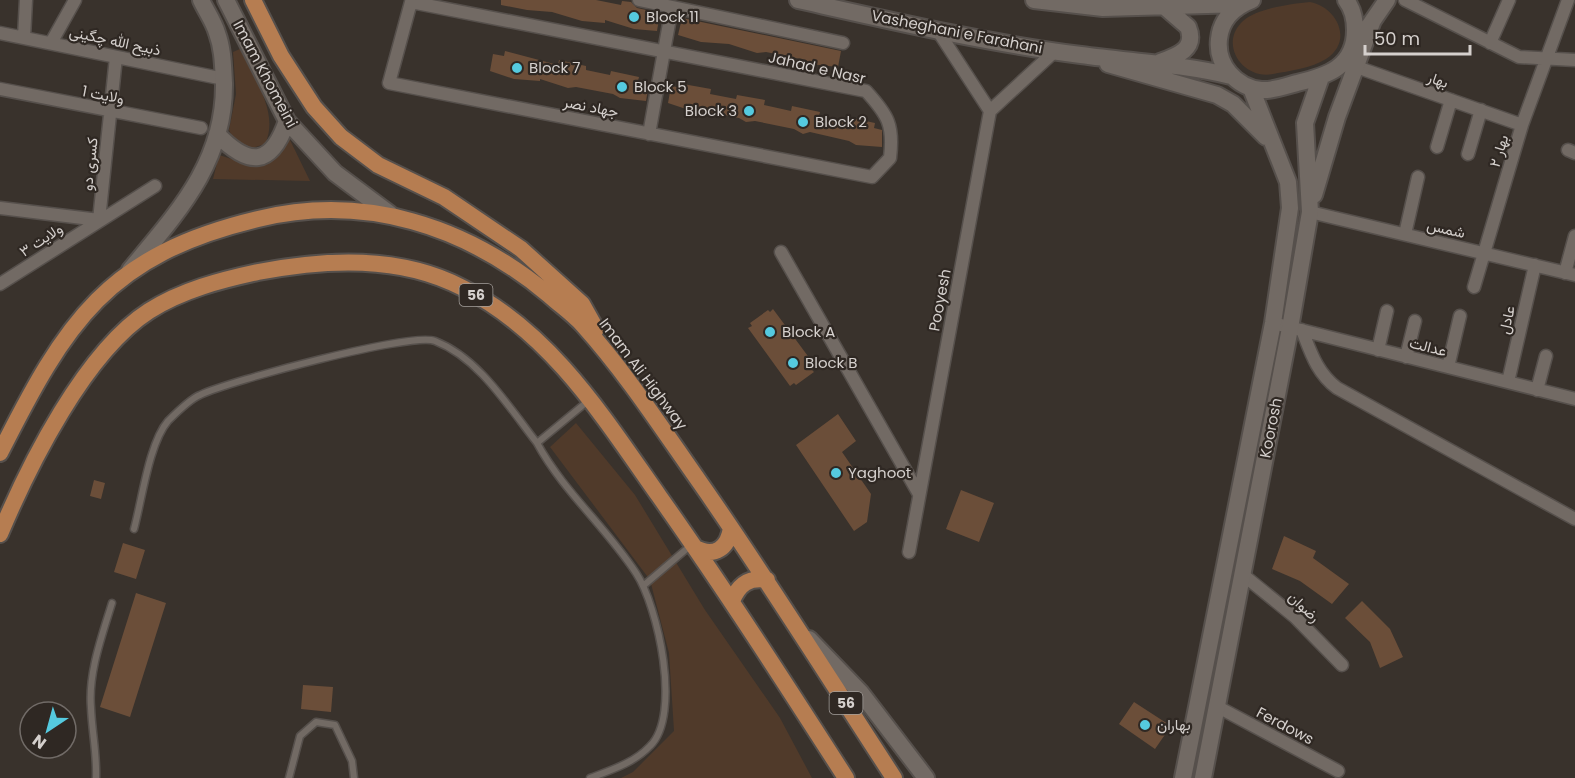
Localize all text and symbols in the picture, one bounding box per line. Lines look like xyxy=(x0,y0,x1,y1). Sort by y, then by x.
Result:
street label: Vasheghani e Farahani xyxy=(870,5,1044,58)
place label: Block 11 xyxy=(646,6,699,27)
marker: Block 11 xyxy=(627,10,641,24)
street label: Imam Khomeini xyxy=(228,16,303,131)
scale bar xyxy=(1365,18,1470,56)
street label: ذبیح الله چگینی xyxy=(67,21,163,61)
text: 50 m xyxy=(1374,26,1420,51)
street label: Jahad e Nasr xyxy=(766,46,868,89)
place label: Block 7 xyxy=(529,57,581,78)
marker: Block 7 xyxy=(510,61,524,75)
street label: بهار xyxy=(1424,66,1451,93)
place label: Block 5 xyxy=(634,76,687,97)
street label: ولایت 1 xyxy=(80,80,126,109)
marker: Block 5 xyxy=(615,80,629,94)
street label: جهاد نصر xyxy=(561,91,620,122)
place label: Block 3 xyxy=(685,100,737,121)
marker: Block 3 xyxy=(742,104,756,118)
place label: Block 2 xyxy=(815,111,867,132)
marker: Block 2 xyxy=(796,115,810,129)
street label: بهار ۲ xyxy=(1484,132,1513,170)
street label: کسری دو xyxy=(76,136,103,192)
street label: شمس xyxy=(1425,214,1468,243)
street label: ولایت ۳ xyxy=(15,218,66,261)
street label: Pooyesh xyxy=(923,267,956,333)
road number: 56 xyxy=(460,284,492,306)
street label: عادل xyxy=(1493,303,1520,336)
street label: Imam Ali Highway xyxy=(594,313,693,434)
place label: Block A xyxy=(782,321,835,342)
marker: Block A xyxy=(763,325,777,339)
street label: عدالت xyxy=(1407,332,1449,361)
place label: Block B xyxy=(805,352,858,373)
marker: Block B xyxy=(786,356,800,370)
street label: Koorosh xyxy=(1254,396,1287,460)
place label: Yaghoot xyxy=(848,462,911,483)
marker: Yaghoot xyxy=(829,466,843,480)
street label: رضوان xyxy=(1284,586,1325,627)
road number: 56 xyxy=(830,692,862,714)
north arrow xyxy=(18,700,78,760)
street label: Ferdows xyxy=(1253,702,1318,750)
place label: بهاران xyxy=(1157,714,1191,735)
marker: بهاران xyxy=(1138,718,1152,732)
text: N xyxy=(28,729,51,755)

